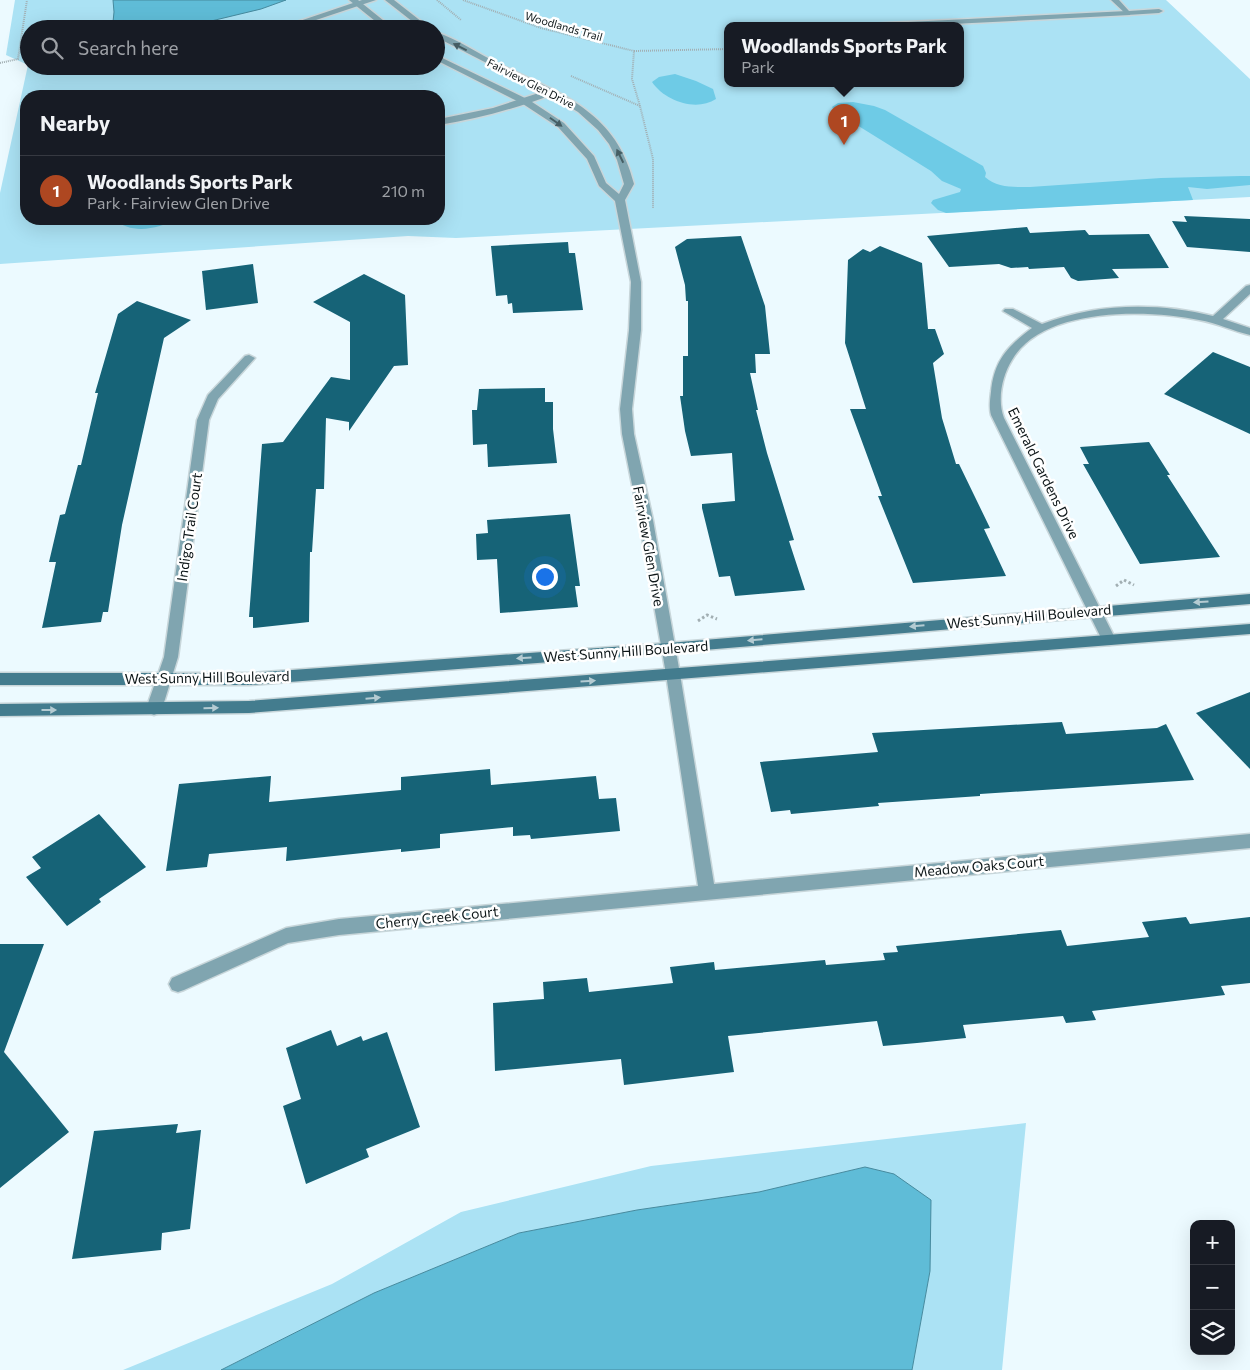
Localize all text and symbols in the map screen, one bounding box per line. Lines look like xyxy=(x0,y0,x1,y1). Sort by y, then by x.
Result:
street label: Woodlands Trail xyxy=(524,9,604,43)
search box xyxy=(20,20,445,75)
popup xyxy=(724,22,964,87)
icon: search xyxy=(38,34,66,62)
text: Woodlands Sports Park xyxy=(741,34,947,57)
text: Search here xyxy=(78,36,178,59)
one-way arrow xyxy=(452,43,467,51)
street label: Fairview Glen Drive xyxy=(485,55,577,111)
text: Park xyxy=(741,57,775,76)
pin: 1 xyxy=(828,104,860,145)
text: Nearby xyxy=(40,110,110,135)
one-way arrow xyxy=(549,117,563,127)
one-way arrow xyxy=(616,148,624,163)
text: Woodlands Sports Park xyxy=(87,170,293,193)
text: 1 xyxy=(52,181,60,200)
text: 210 m xyxy=(382,181,425,200)
text: Park · Fairview Glen Drive xyxy=(87,193,270,212)
street label: Emerald Gardens Drive xyxy=(1005,404,1083,542)
street label: Indigo Trail Court xyxy=(173,471,205,582)
street label: Fairview Glen Drive xyxy=(630,485,668,607)
your location xyxy=(532,564,558,590)
one-way arrow xyxy=(1193,599,1209,607)
street label: West Sunny Hill Boulevard xyxy=(946,600,1112,632)
one-way arrow xyxy=(909,622,925,630)
one-way arrow xyxy=(747,636,763,644)
street label: West Sunny Hill Boulevard xyxy=(543,637,709,665)
one-way arrow xyxy=(515,655,531,663)
street label: West Sunny Hill Boulevard xyxy=(124,667,290,687)
one-way arrow xyxy=(580,676,596,684)
one-way arrow xyxy=(366,694,382,702)
one-way arrow xyxy=(203,704,219,712)
one-way arrow xyxy=(41,706,57,714)
street label: Meadow Oaks Court xyxy=(913,852,1045,880)
street label: Cherry Creek Court xyxy=(375,902,499,932)
map controls xyxy=(1190,1220,1235,1355)
button: + xyxy=(1190,1220,1235,1265)
button: − xyxy=(1190,1265,1235,1310)
button: layers xyxy=(1190,1310,1235,1355)

